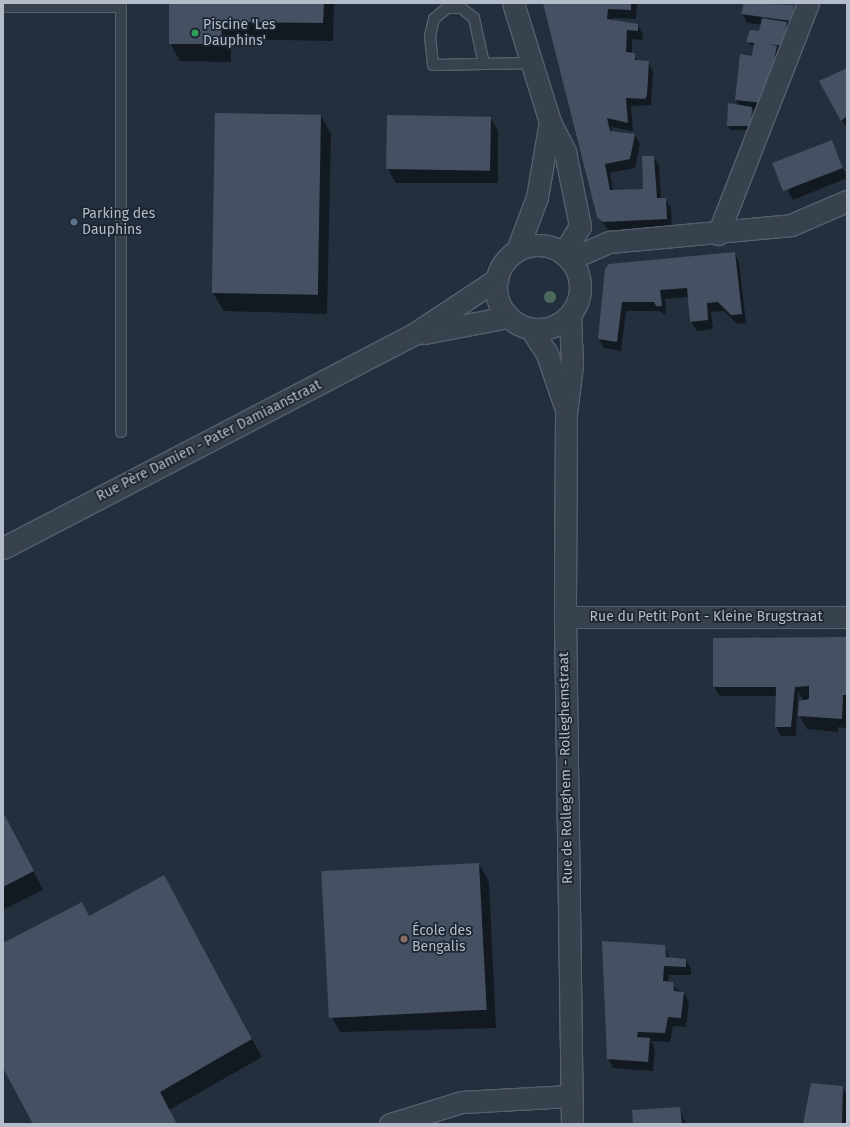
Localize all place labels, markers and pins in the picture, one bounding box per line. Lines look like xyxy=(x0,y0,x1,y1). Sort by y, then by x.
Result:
place label: Piscine 'Les Dauphins' xyxy=(203,17,276,50)
marker: Piscine 'Les Dauphins' xyxy=(190,28,200,38)
place label: Parking des Dauphins xyxy=(82,206,155,238)
marker: Parking des Dauphins xyxy=(69,217,79,227)
place label: École des Bengalis xyxy=(412,923,472,956)
marker: École des Bengalis xyxy=(399,934,409,944)

